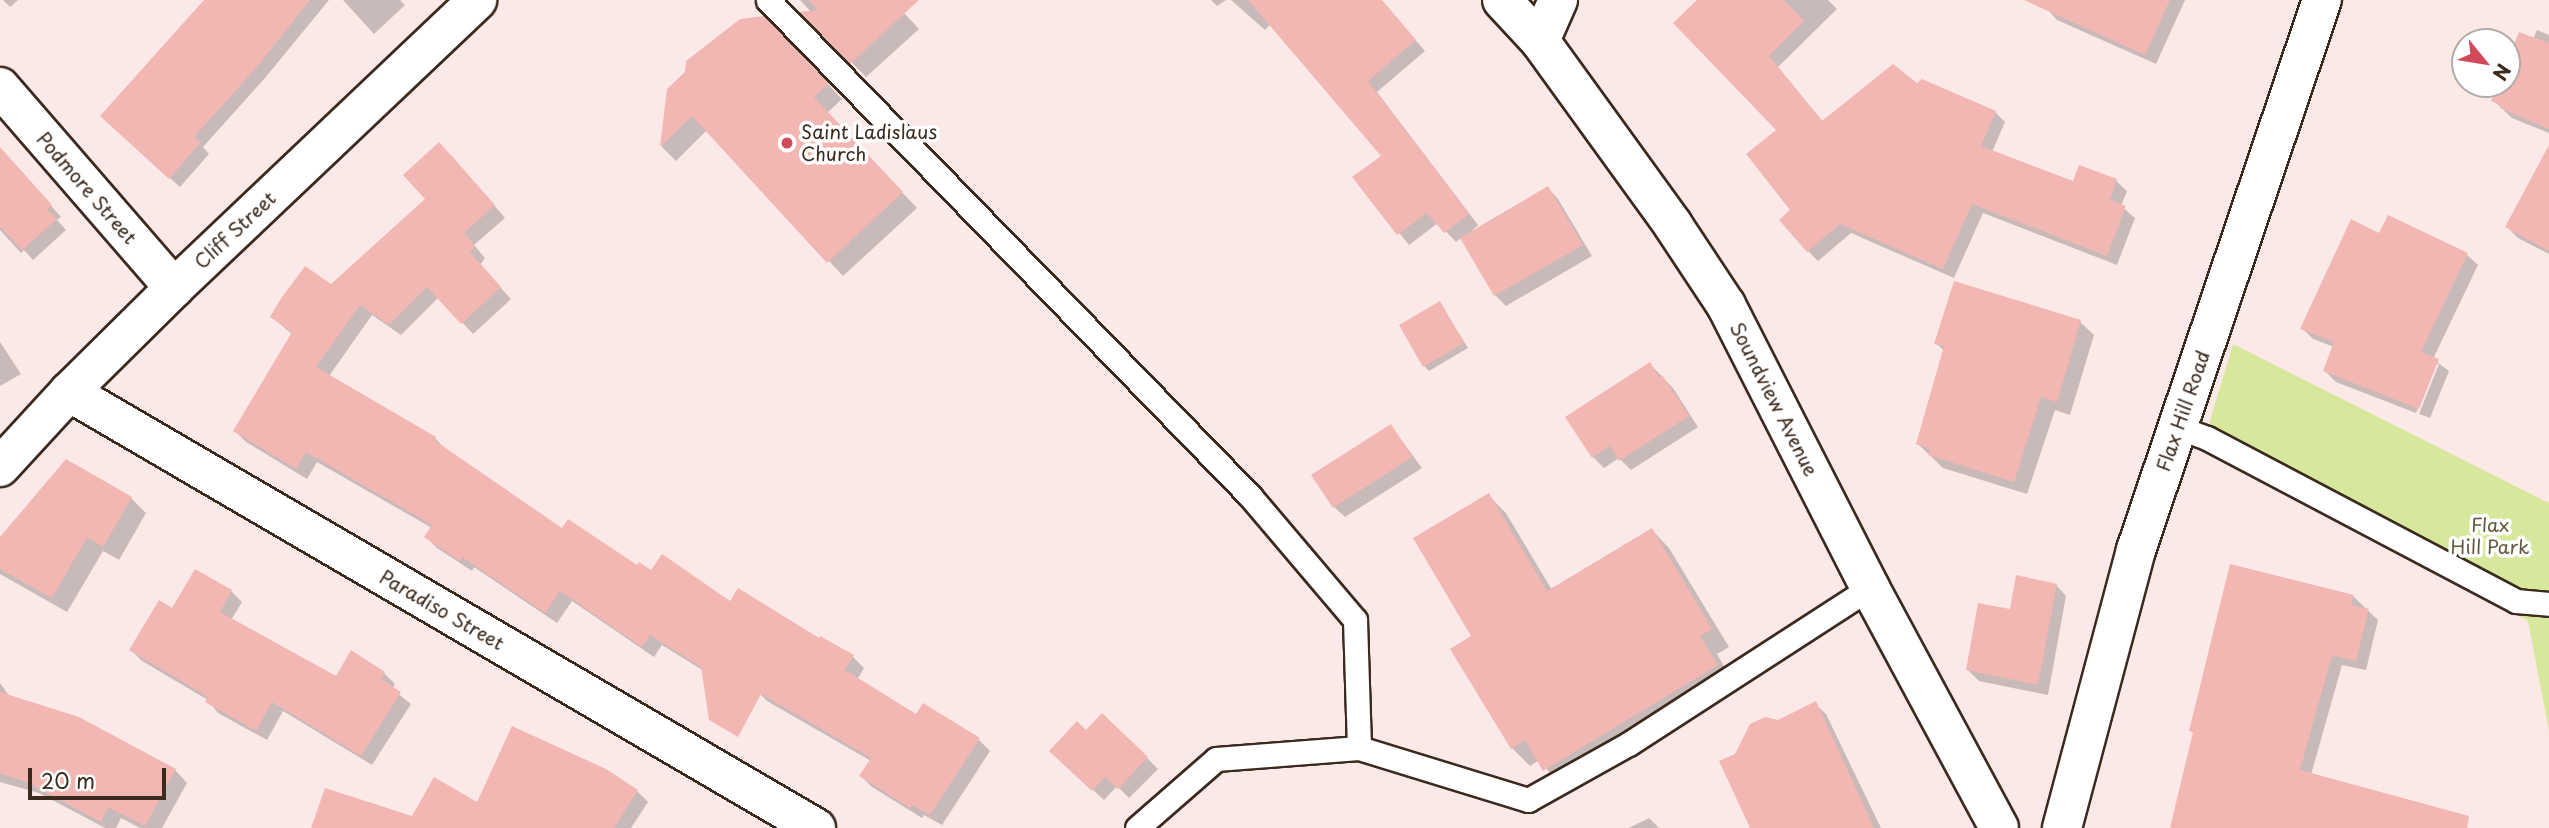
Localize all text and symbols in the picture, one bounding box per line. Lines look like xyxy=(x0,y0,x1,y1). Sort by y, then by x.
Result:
north arrow xyxy=(2451,28,2521,98)
text: N xyxy=(2487,59,2518,86)
place label: Saint Ladislaus Church xyxy=(801,121,937,165)
street label: Podmore Street xyxy=(32,127,142,249)
marker: Saint Ladislaus Church xyxy=(779,135,795,151)
street label: Cliff Street xyxy=(190,187,280,273)
street label: Soundview Avenue xyxy=(1726,319,1822,479)
street label: Flax Hill Road xyxy=(2152,347,2214,475)
park label: Flax Hill Park xyxy=(2450,514,2530,558)
street label: Paradiso Street xyxy=(376,565,508,655)
scale bar xyxy=(32,754,170,798)
text: 20 m xyxy=(41,764,95,796)

